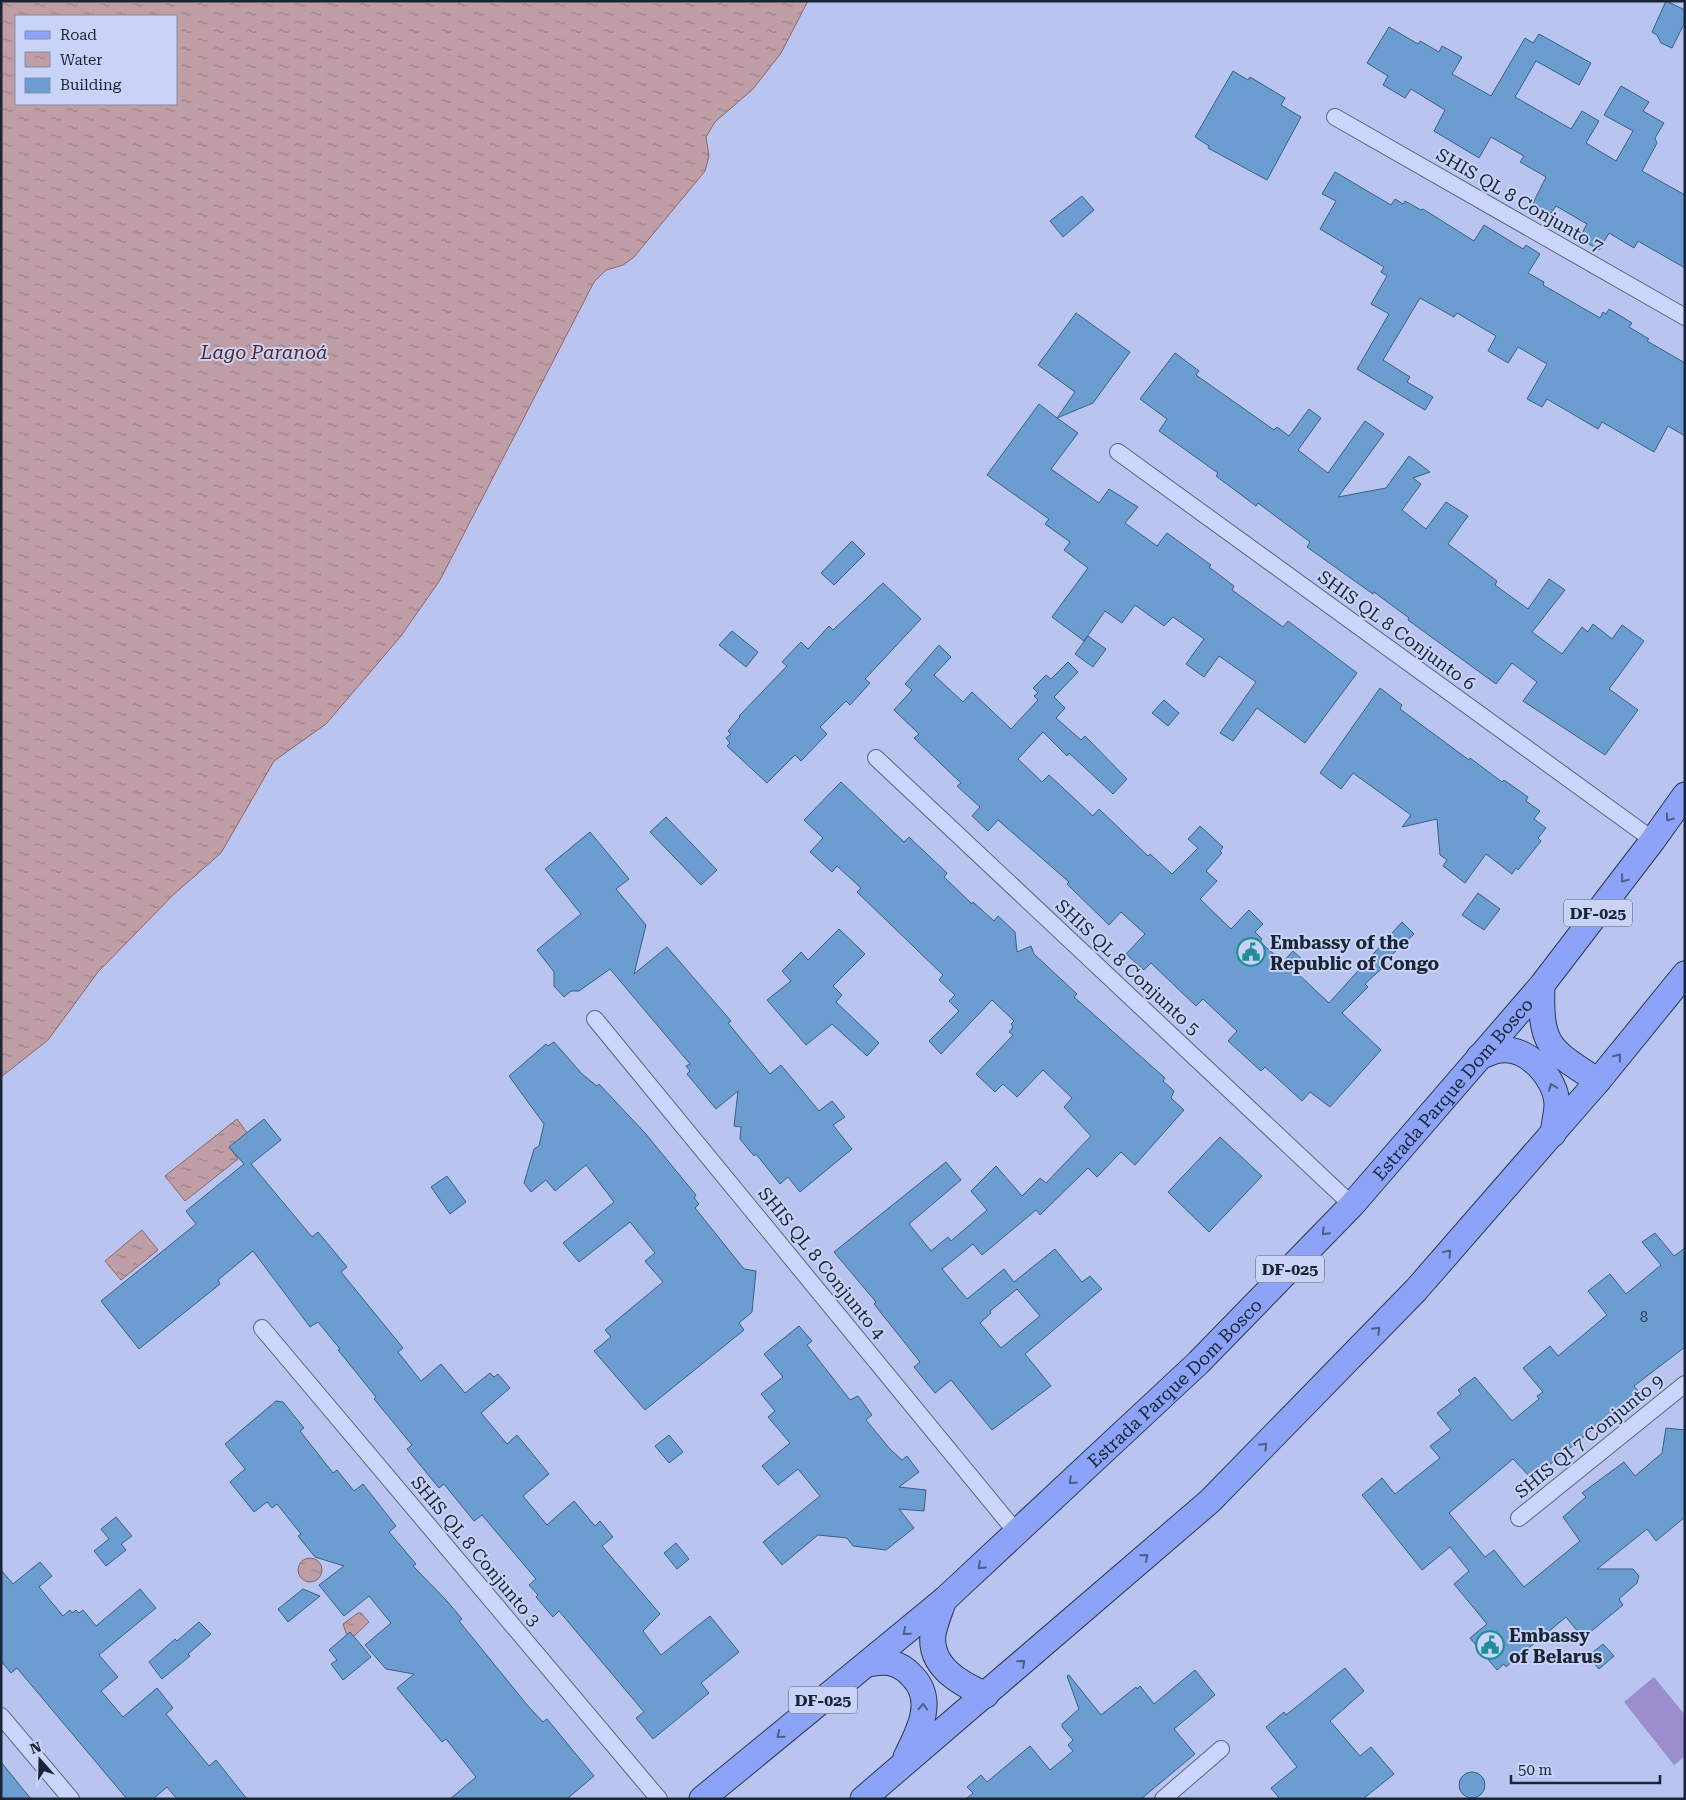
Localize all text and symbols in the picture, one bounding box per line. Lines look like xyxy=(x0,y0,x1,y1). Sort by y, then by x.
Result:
legend xyxy=(15,15,178,105)
text: Road xyxy=(60,26,97,44)
text: Water xyxy=(60,51,102,69)
text: Building xyxy=(60,76,122,94)
street label: SHIS QL 8 Conjunto 7 xyxy=(1433,144,1607,256)
water label: Lago Paranoá xyxy=(200,341,327,364)
street label: SHIS QL 8 Conjunto 6 xyxy=(1314,566,1480,694)
one-way arrow xyxy=(1666,812,1675,822)
one-way arrow xyxy=(1621,873,1630,883)
street label: SHIS QL 8 Conjunto 5 xyxy=(1052,895,1204,1039)
road number: DF-025 xyxy=(1564,900,1632,926)
place label: Embassy of the Republic of Congo xyxy=(1270,932,1439,974)
public building icon: Embassy of the Republic of Congo xyxy=(1236,937,1266,967)
street label: Estrada Parque Dom Bosco xyxy=(1368,993,1537,1184)
one-way arrow xyxy=(1613,1054,1621,1063)
one-way arrow xyxy=(1548,1083,1558,1092)
street label: SHIS QL 8 Conjunto 4 xyxy=(754,1183,890,1343)
one-way arrow xyxy=(1322,1226,1331,1235)
one-way arrow xyxy=(1442,1250,1451,1259)
road number: DF-025 xyxy=(1256,1256,1324,1282)
street label: Estrada Parque Dom Bosco xyxy=(1083,1294,1266,1471)
house number: 8 xyxy=(1640,1308,1648,1326)
one-way arrow xyxy=(1371,1326,1380,1335)
street label: SHIS QI 7 Conjunto 9 xyxy=(1510,1370,1668,1502)
one-way arrow xyxy=(1258,1443,1267,1452)
street label: SHIS QL 8 Conjunto 3 xyxy=(407,1472,545,1630)
one-way arrow xyxy=(1069,1475,1078,1484)
one-way arrow xyxy=(1140,1554,1149,1563)
one-way arrow xyxy=(978,1560,987,1569)
place label: Embassy of Belarus xyxy=(1509,1625,1602,1667)
one-way arrow xyxy=(903,1626,912,1634)
public building icon: Embassy of Belarus xyxy=(1475,1630,1505,1660)
one-way arrow xyxy=(1017,1660,1026,1669)
road number: DF-025 xyxy=(789,1686,857,1714)
one-way arrow xyxy=(918,1703,929,1711)
one-way arrow xyxy=(777,1729,786,1738)
north arrow xyxy=(15,1735,65,1785)
text: N xyxy=(28,1738,44,1757)
scale bar xyxy=(1511,1752,1660,1784)
text: 50 m xyxy=(1518,1761,1553,1779)

